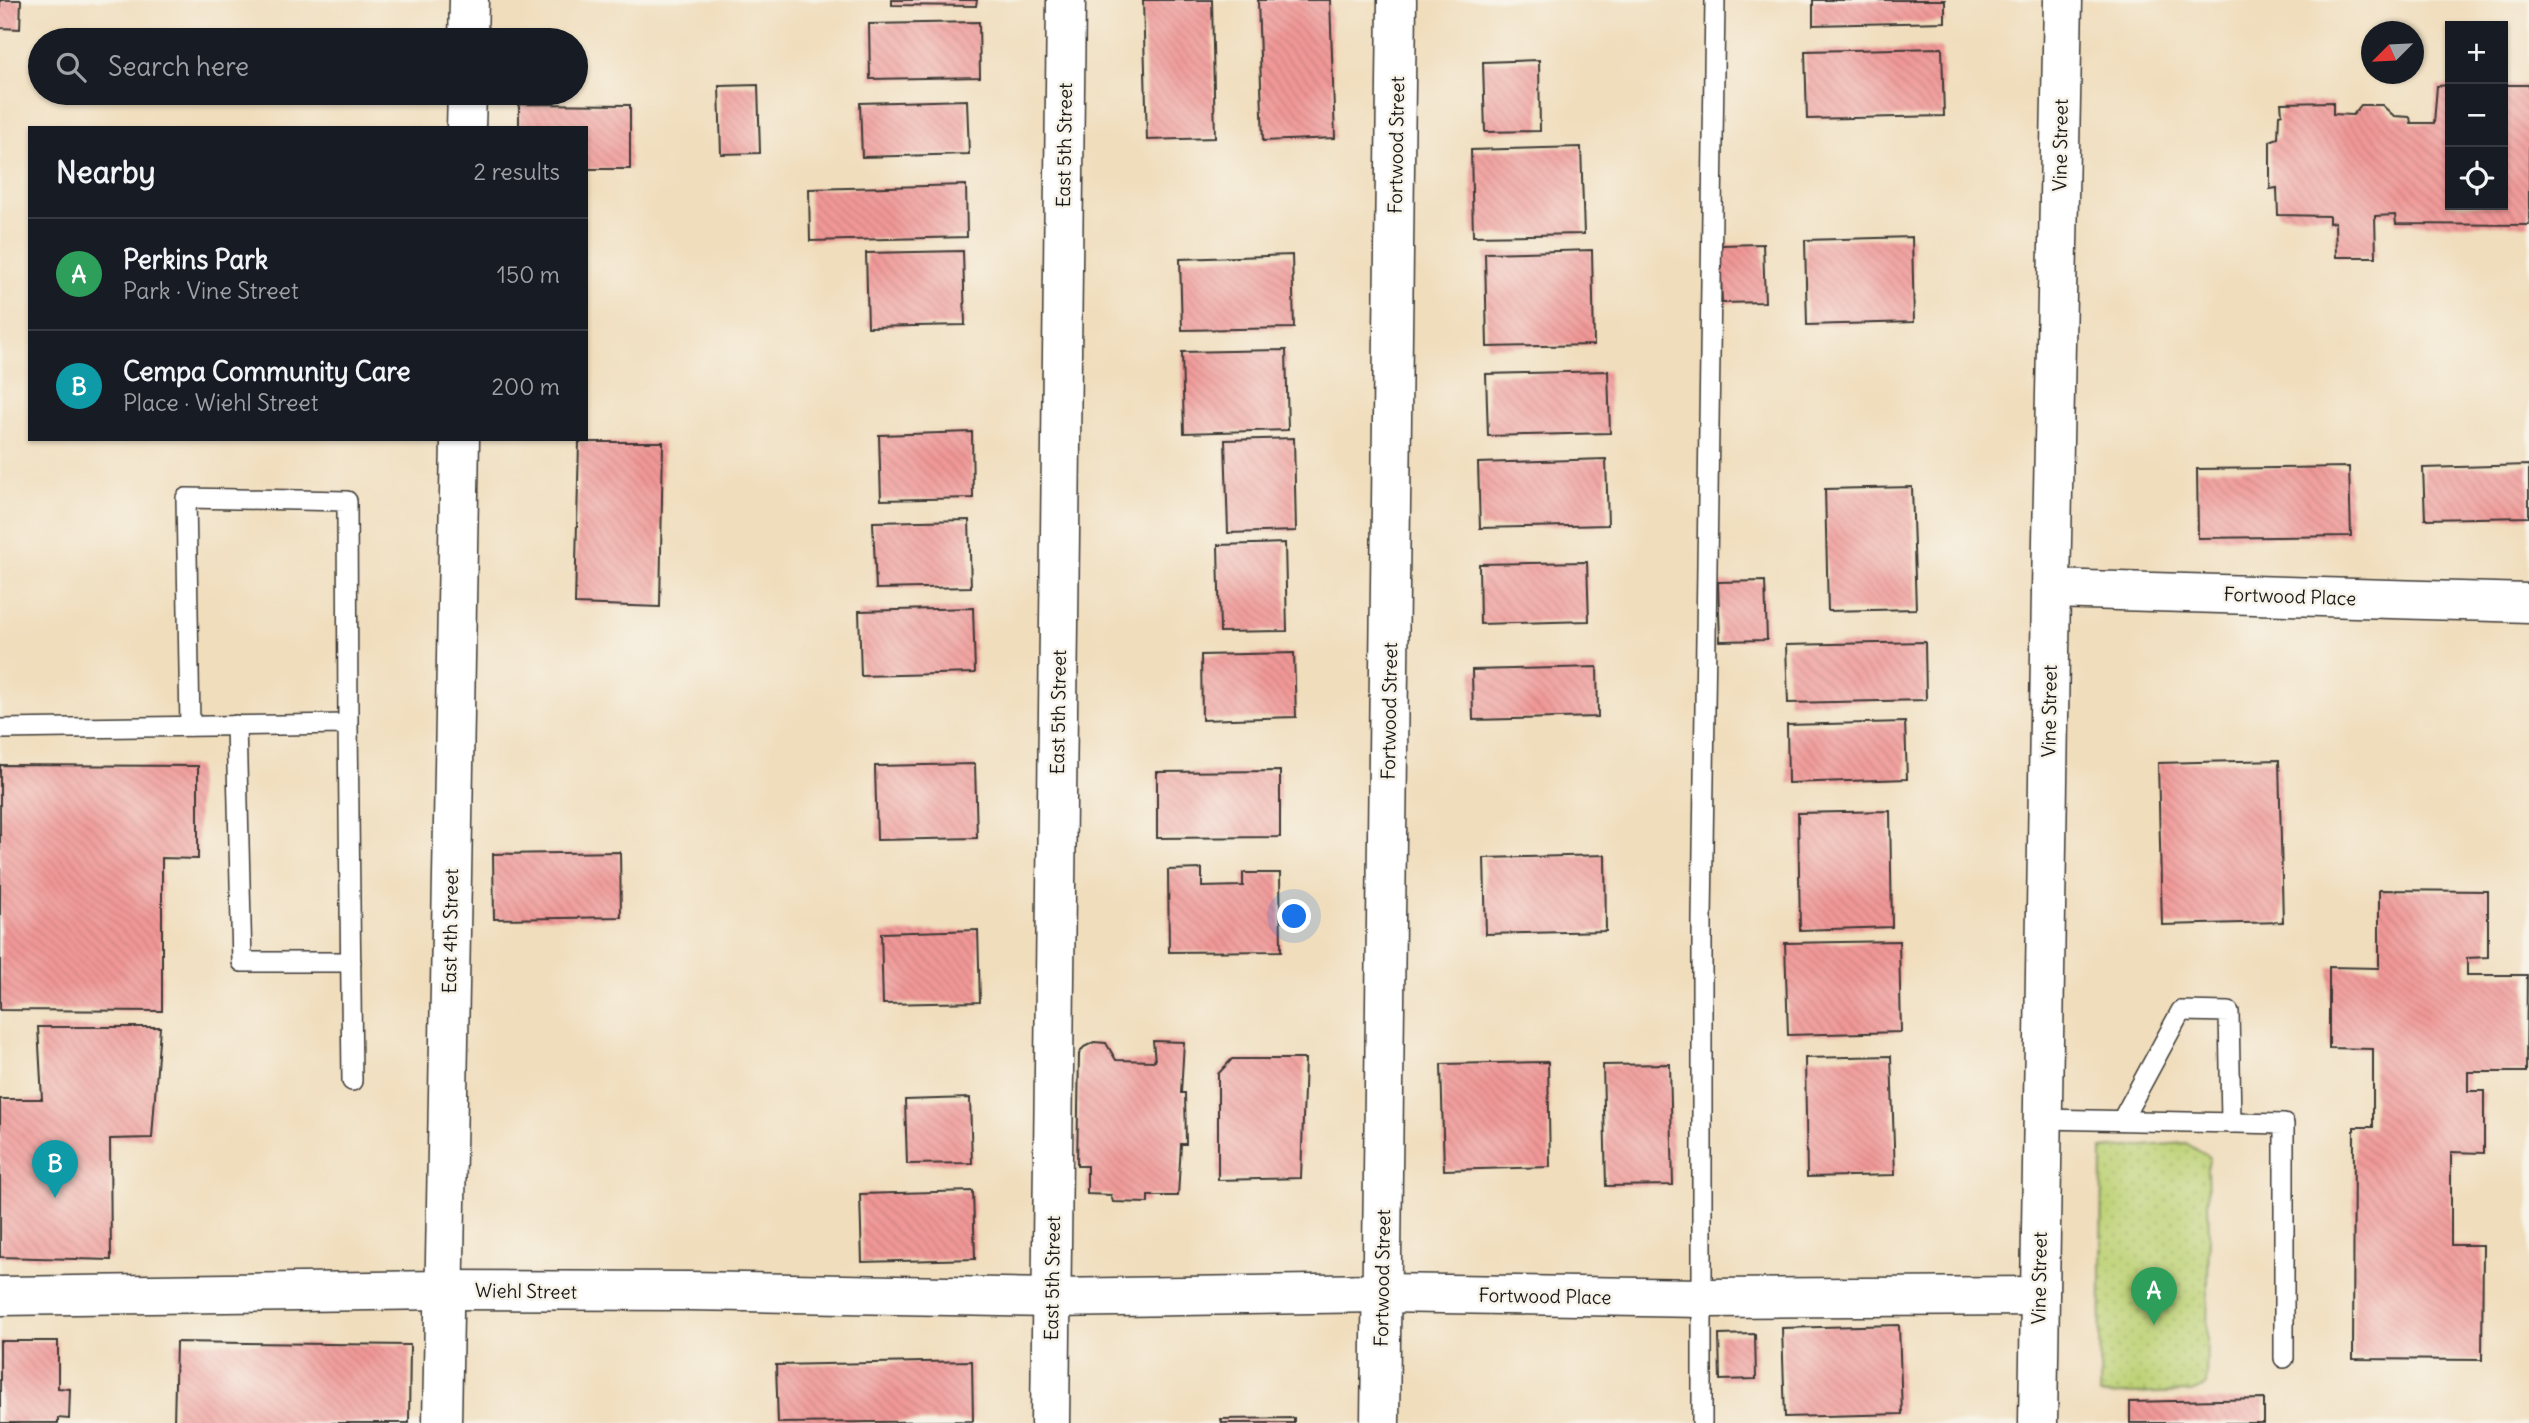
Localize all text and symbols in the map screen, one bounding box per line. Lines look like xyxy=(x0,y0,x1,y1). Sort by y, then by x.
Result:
north arrow xyxy=(2361,21,2424,84)
map controls xyxy=(2445,21,2508,210)
button: + xyxy=(2445,21,2508,84)
search box xyxy=(28,28,588,105)
icon: search xyxy=(52,48,90,86)
text: Search here xyxy=(108,50,249,83)
street label: Fortwood Street xyxy=(1383,76,1409,214)
street label: East 5th Street xyxy=(1051,82,1077,208)
button: − xyxy=(2445,84,2508,147)
street label: Vine Street xyxy=(2047,98,2073,192)
button: locate xyxy=(2445,147,2508,210)
text: Nearby xyxy=(56,153,156,191)
text: 2 results xyxy=(474,157,560,186)
text: Perkins Park xyxy=(123,243,268,276)
text: A xyxy=(72,260,86,289)
text: 150 m xyxy=(497,260,560,289)
text: Park · Vine Street xyxy=(123,276,299,305)
text: Cempa Community Care xyxy=(123,355,410,388)
text: B xyxy=(71,372,87,401)
text: 200 m xyxy=(491,372,560,401)
text: Place · Wiehl Street xyxy=(123,388,318,417)
street label: Fortwood Place xyxy=(2223,582,2357,610)
street label: Fortwood Street xyxy=(1376,642,1402,780)
street label: East 5th Street xyxy=(1045,649,1071,775)
street label: Vine Street xyxy=(2036,664,2062,758)
street label: East 4th Street xyxy=(437,868,463,994)
your location xyxy=(1277,899,1311,933)
pin: B xyxy=(32,1140,78,1198)
street label: Fortwood Street xyxy=(1369,1209,1395,1347)
street label: East 5th Street xyxy=(1039,1215,1065,1341)
street label: Vine Street xyxy=(2026,1231,2052,1325)
pin: A xyxy=(2131,1267,2177,1325)
street label: Wiehl Street xyxy=(475,1278,577,1304)
street label: Fortwood Place xyxy=(1478,1283,1612,1309)

